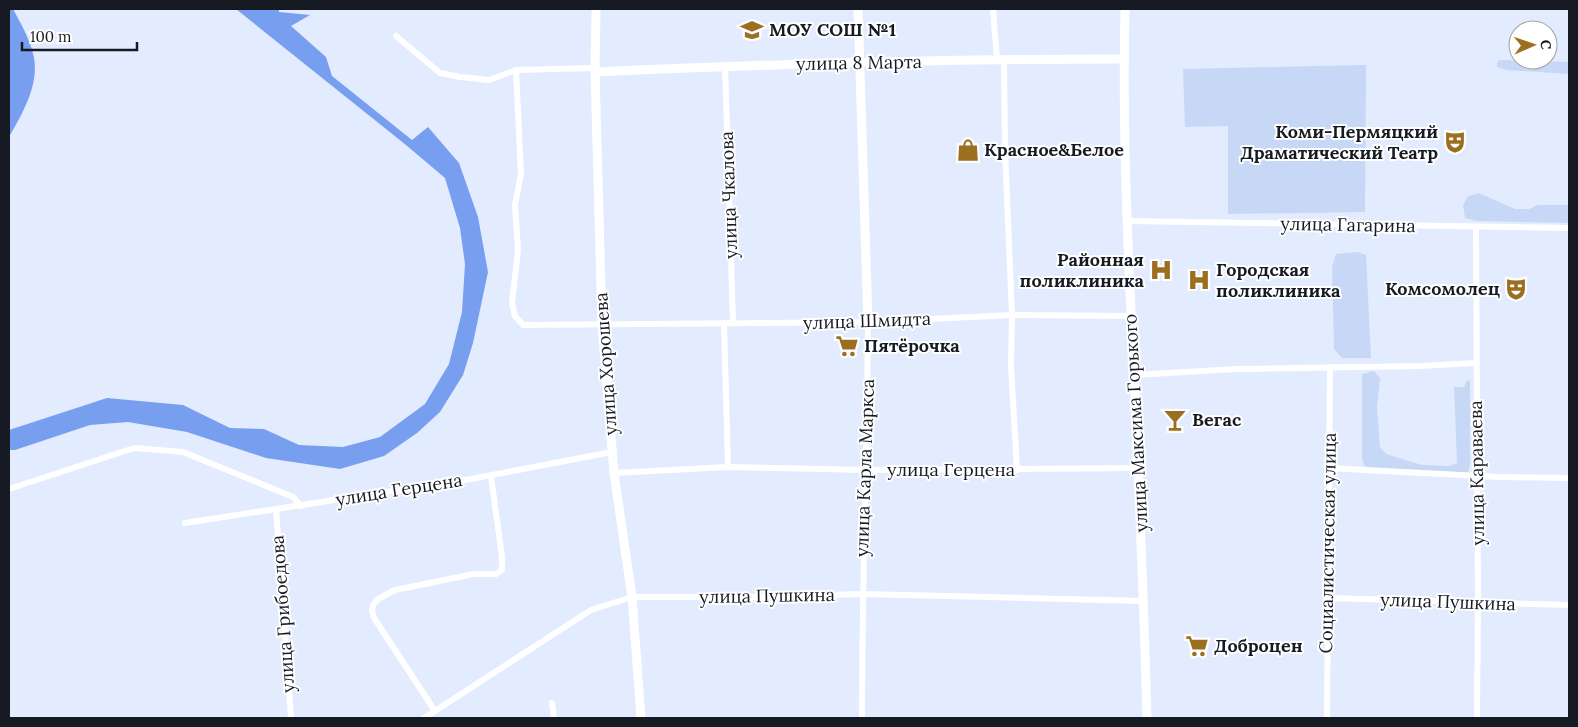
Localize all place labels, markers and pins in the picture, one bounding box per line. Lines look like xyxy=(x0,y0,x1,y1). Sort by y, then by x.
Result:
school or university icon: МОУ СОШ №1 xyxy=(739,17,765,43)
place label: МОУ СОШ №1 xyxy=(769,18,896,41)
place label: Коми-Пермяцкий Драматический Театр xyxy=(1240,120,1438,164)
theatre icon: Коми-Пермяцкий Драматический Театр xyxy=(1442,129,1468,155)
shop icon: Красное&Белое xyxy=(955,137,981,163)
place label: Красное&Белое xyxy=(984,138,1124,161)
place label: Районная поликлиника xyxy=(1019,248,1145,292)
hospital icon: Районная поликлиника xyxy=(1148,257,1174,283)
place label: Городская поликлиника xyxy=(1216,258,1341,302)
hospital icon: Городская поликлиника xyxy=(1186,267,1212,293)
theatre icon: Комсомолец xyxy=(1503,276,1529,302)
place label: Комсомолец xyxy=(1385,277,1500,300)
supermarket icon: Пятёрочка xyxy=(834,333,860,359)
place label: Пятёрочка xyxy=(864,334,960,357)
bar icon: Вегас xyxy=(1162,407,1188,433)
place label: Вегас xyxy=(1192,408,1242,431)
supermarket icon: Доброцен xyxy=(1184,633,1210,659)
place label: Доброцен xyxy=(1214,634,1303,657)

